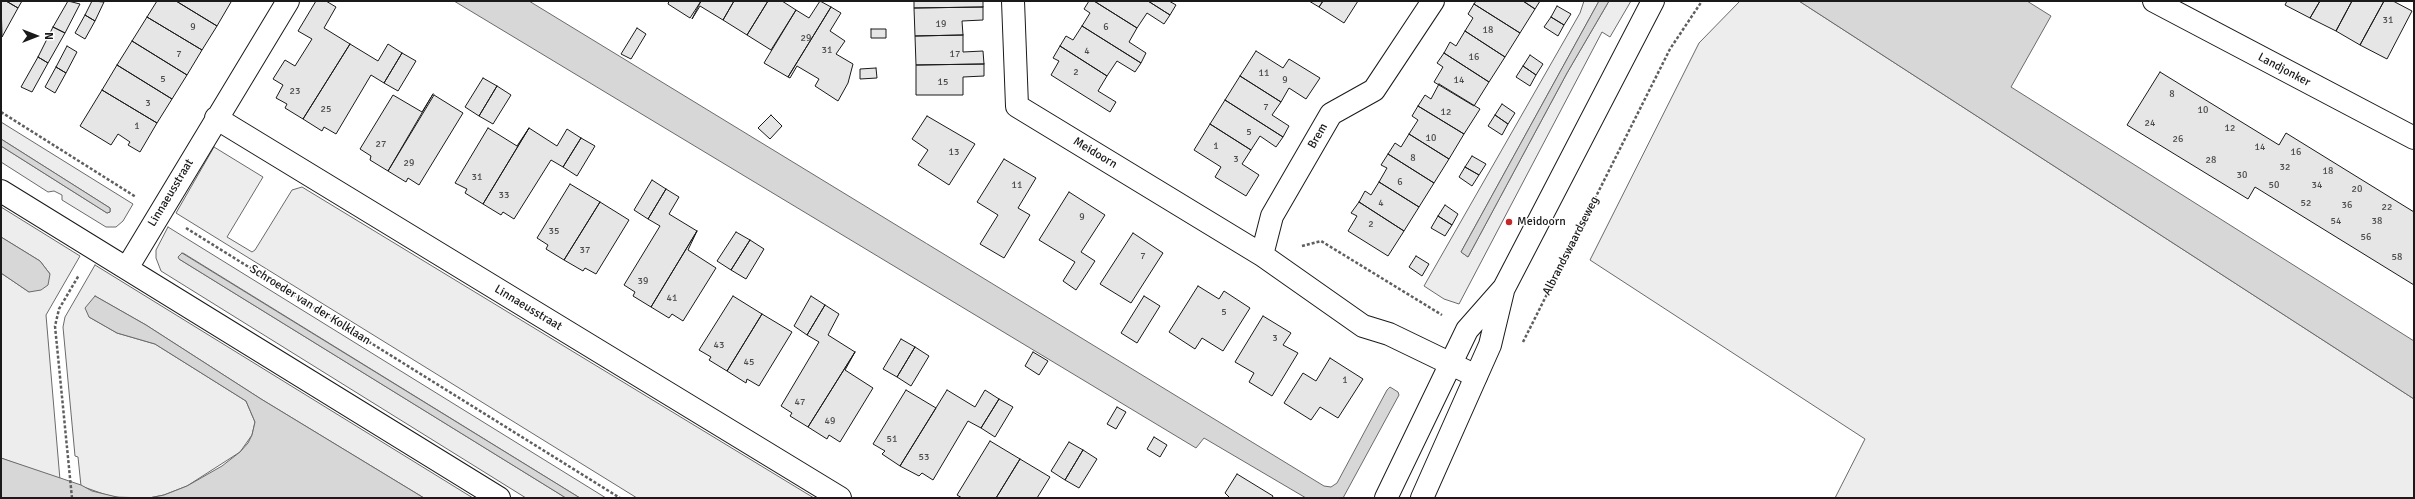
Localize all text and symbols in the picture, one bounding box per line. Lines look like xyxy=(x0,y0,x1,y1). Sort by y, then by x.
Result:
house number: 31 xyxy=(2383,14,2393,26)
north arrow xyxy=(16,16,56,56)
house number: 19 xyxy=(936,18,946,30)
house number: 9 xyxy=(190,21,196,33)
house number: 6 xyxy=(1103,21,1109,33)
house number: 18 xyxy=(1483,24,1493,36)
text: N xyxy=(42,32,55,40)
house number: 29 xyxy=(801,32,811,44)
house number: 31 xyxy=(822,44,832,56)
house number: 4 xyxy=(1084,45,1090,57)
house number: 7 xyxy=(176,48,182,60)
house number: 17 xyxy=(950,48,960,60)
street label: Landjonker xyxy=(2255,50,2313,90)
house number: 16 xyxy=(1469,51,1479,63)
house number: 2 xyxy=(1073,66,1079,78)
house number: 11 xyxy=(1259,67,1269,79)
house number: 5 xyxy=(160,73,166,85)
house number: 9 xyxy=(1282,74,1288,86)
house number: 14 xyxy=(1454,74,1464,86)
house number: 15 xyxy=(938,76,948,88)
house number: 23 xyxy=(290,85,300,97)
house number: 8 xyxy=(2169,88,2175,100)
house number: 3 xyxy=(145,97,151,109)
house number: 7 xyxy=(1263,101,1269,113)
house number: 25 xyxy=(321,103,331,115)
house number: 10 xyxy=(2198,104,2208,116)
house number: 12 xyxy=(1441,106,1451,118)
house number: 24 xyxy=(2145,117,2155,129)
house number: 1 xyxy=(134,120,140,132)
street label: Brem xyxy=(1305,121,1331,151)
house number: 12 xyxy=(2225,122,2235,134)
house number: 5 xyxy=(1246,126,1252,138)
house number: 10 xyxy=(1426,132,1436,144)
house number: 26 xyxy=(2173,133,2183,145)
street label: Meidoorn xyxy=(1070,134,1120,172)
house number: 27 xyxy=(376,138,386,150)
house number: 1 xyxy=(1213,140,1219,152)
house number: 14 xyxy=(2255,141,2265,153)
house number: 13 xyxy=(949,146,959,158)
house number: 16 xyxy=(2291,146,2301,158)
house number: 8 xyxy=(1410,152,1416,164)
house number: 3 xyxy=(1233,153,1239,165)
house number: 28 xyxy=(2206,154,2216,166)
street label: Linnaeusstraat xyxy=(145,157,197,229)
house number: 29 xyxy=(404,157,414,169)
house number: 32 xyxy=(2280,161,2290,173)
house number: 18 xyxy=(2323,165,2333,177)
house number: 30 xyxy=(2237,169,2247,181)
house number: 31 xyxy=(472,171,482,183)
house number: 6 xyxy=(1397,176,1403,188)
house number: 11 xyxy=(1012,179,1022,191)
house number: 50 xyxy=(2269,179,2279,191)
house number: 34 xyxy=(2312,179,2322,191)
house number: 20 xyxy=(2352,183,2362,195)
house number: 33 xyxy=(499,189,509,201)
street label: Albrandswaardseweg xyxy=(1540,194,1602,298)
house number: 4 xyxy=(1378,197,1384,209)
house number: 52 xyxy=(2301,197,2311,209)
house number: 36 xyxy=(2342,199,2352,211)
house number: 22 xyxy=(2382,201,2392,213)
house number: 9 xyxy=(1079,211,1085,223)
place label: Meidoorn xyxy=(1517,215,1566,229)
house number: 54 xyxy=(2331,215,2341,227)
house number: 38 xyxy=(2372,215,2382,227)
marker: Meidoorn xyxy=(1504,217,1514,227)
house number: 2 xyxy=(1368,218,1374,230)
house number: 35 xyxy=(549,225,559,237)
house number: 56 xyxy=(2361,231,2371,243)
house number: 37 xyxy=(580,244,590,256)
house number: 7 xyxy=(1140,250,1146,262)
house number: 58 xyxy=(2392,251,2402,263)
street label: Schroeder van der Kolklaan xyxy=(247,262,373,348)
house number: 39 xyxy=(638,275,648,287)
street label: Linnaeusstraat xyxy=(492,282,564,334)
house number: 41 xyxy=(667,292,677,304)
house number: 5 xyxy=(1221,306,1227,318)
house number: 3 xyxy=(1272,332,1278,344)
house number: 43 xyxy=(714,339,724,351)
house number: 45 xyxy=(744,356,754,368)
house number: 1 xyxy=(1342,374,1348,386)
house number: 47 xyxy=(795,396,805,408)
house number: 49 xyxy=(825,415,835,427)
house number: 51 xyxy=(887,433,897,445)
house number: 53 xyxy=(919,451,929,463)

